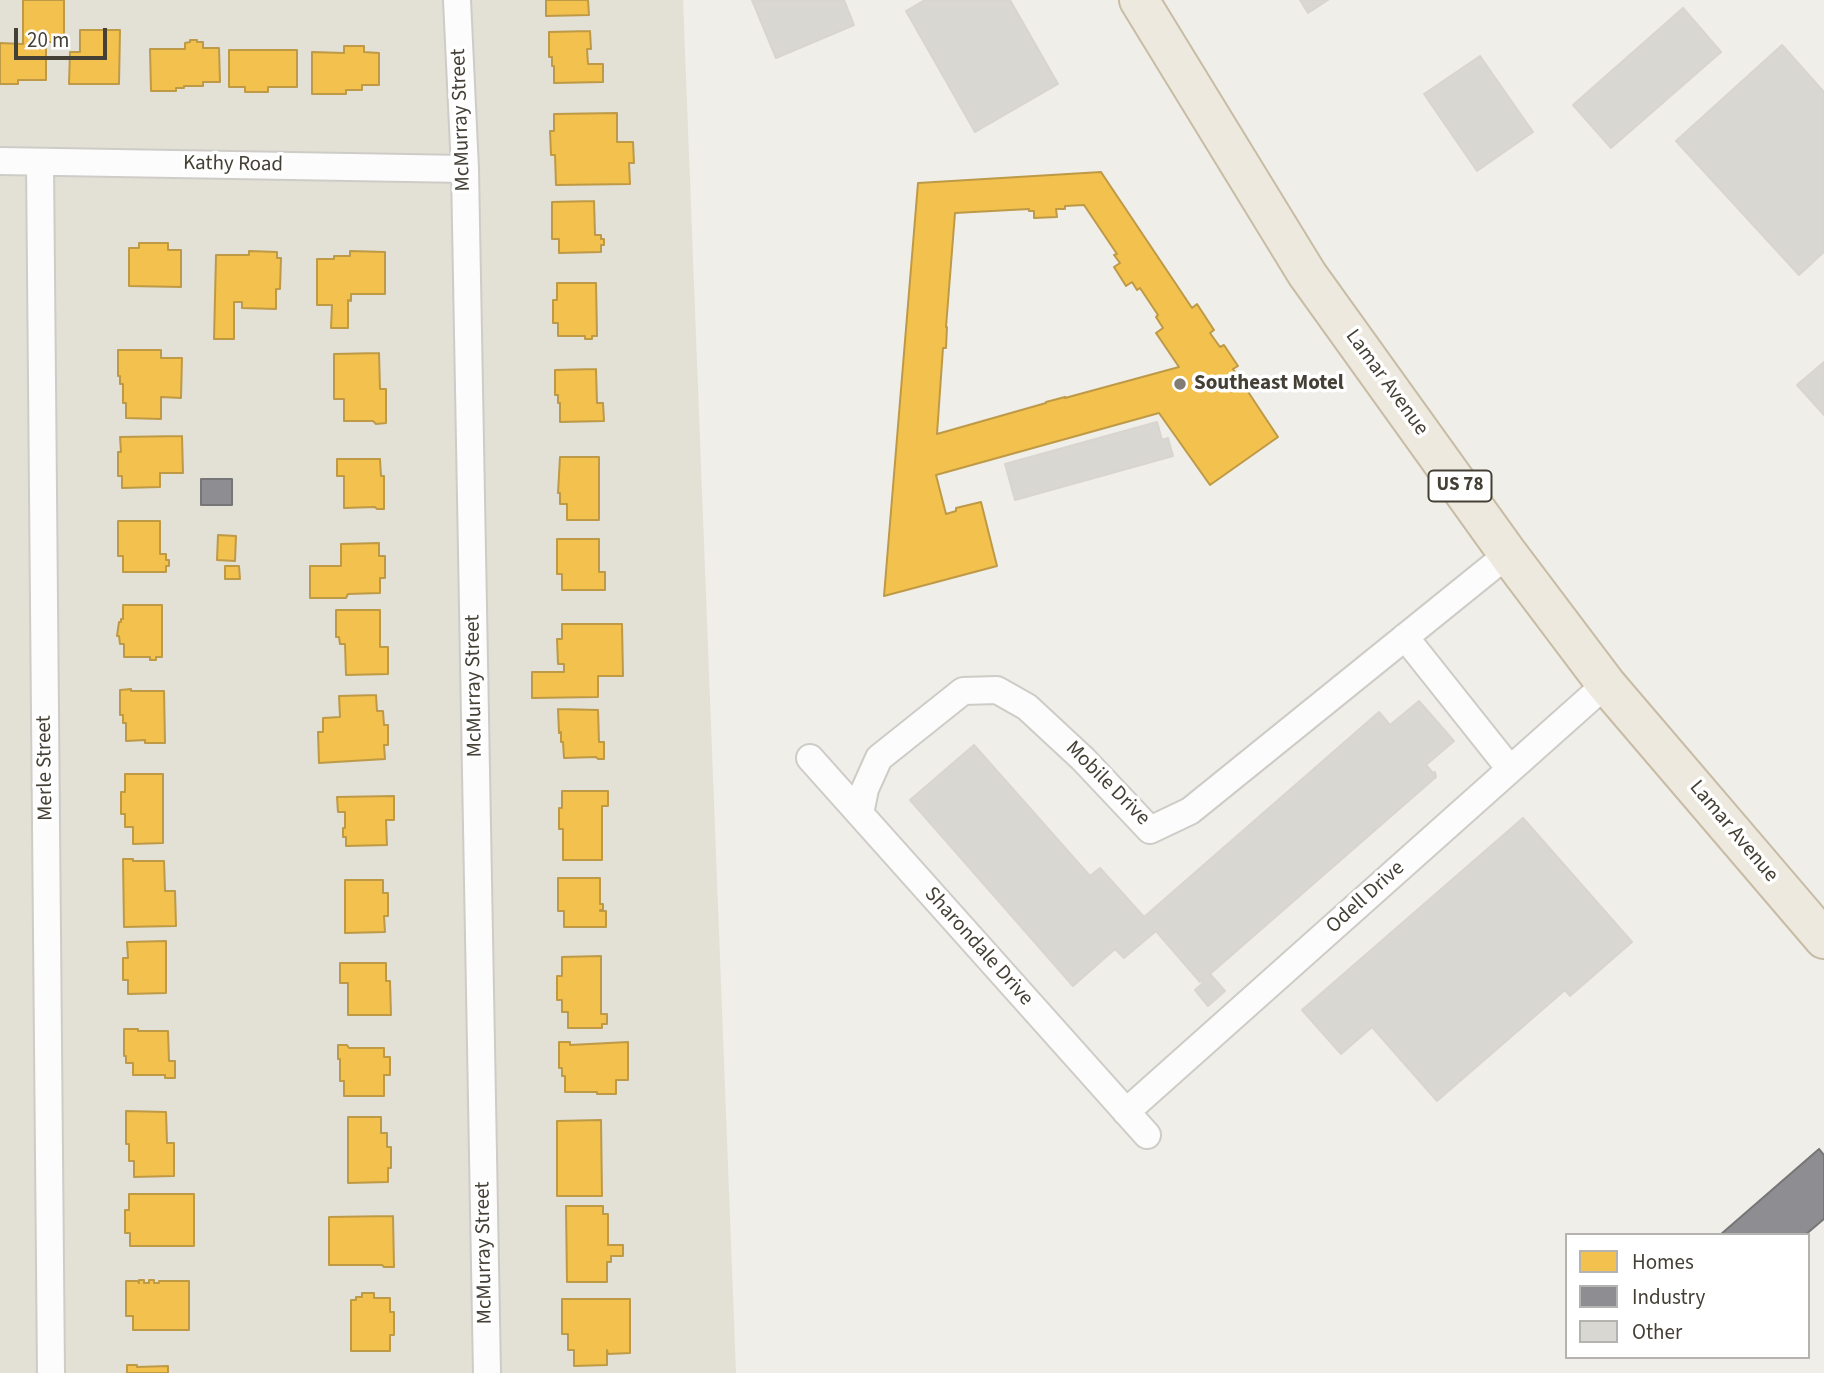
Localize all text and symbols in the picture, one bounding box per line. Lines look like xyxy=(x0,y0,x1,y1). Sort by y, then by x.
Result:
scale bar xyxy=(18,14,110,58)
text: 20 m xyxy=(27,25,69,55)
street label: McMurray Street xyxy=(447,48,477,192)
street label: Kathy Road xyxy=(183,152,283,178)
street label: Lamar Avenue xyxy=(1339,325,1433,441)
place label: Southeast Motel xyxy=(1194,371,1344,397)
marker: Southeast Motel xyxy=(1172,376,1188,392)
road number: US 78 xyxy=(1428,471,1492,502)
street label: McMurray Street xyxy=(461,614,489,758)
street label: Merle Street xyxy=(32,715,60,821)
street label: Mobile Drive xyxy=(1060,737,1154,831)
street label: Lamar Avenue xyxy=(1683,776,1783,888)
street label: Odell Drive xyxy=(1322,856,1410,940)
street label: Sharondale Drive xyxy=(918,883,1038,1011)
street label: McMurray Street xyxy=(471,1181,499,1325)
legend xyxy=(1565,1233,1810,1359)
text: Homes xyxy=(1632,1247,1694,1277)
text: Industry xyxy=(1632,1282,1705,1312)
text: Other xyxy=(1632,1317,1682,1347)

